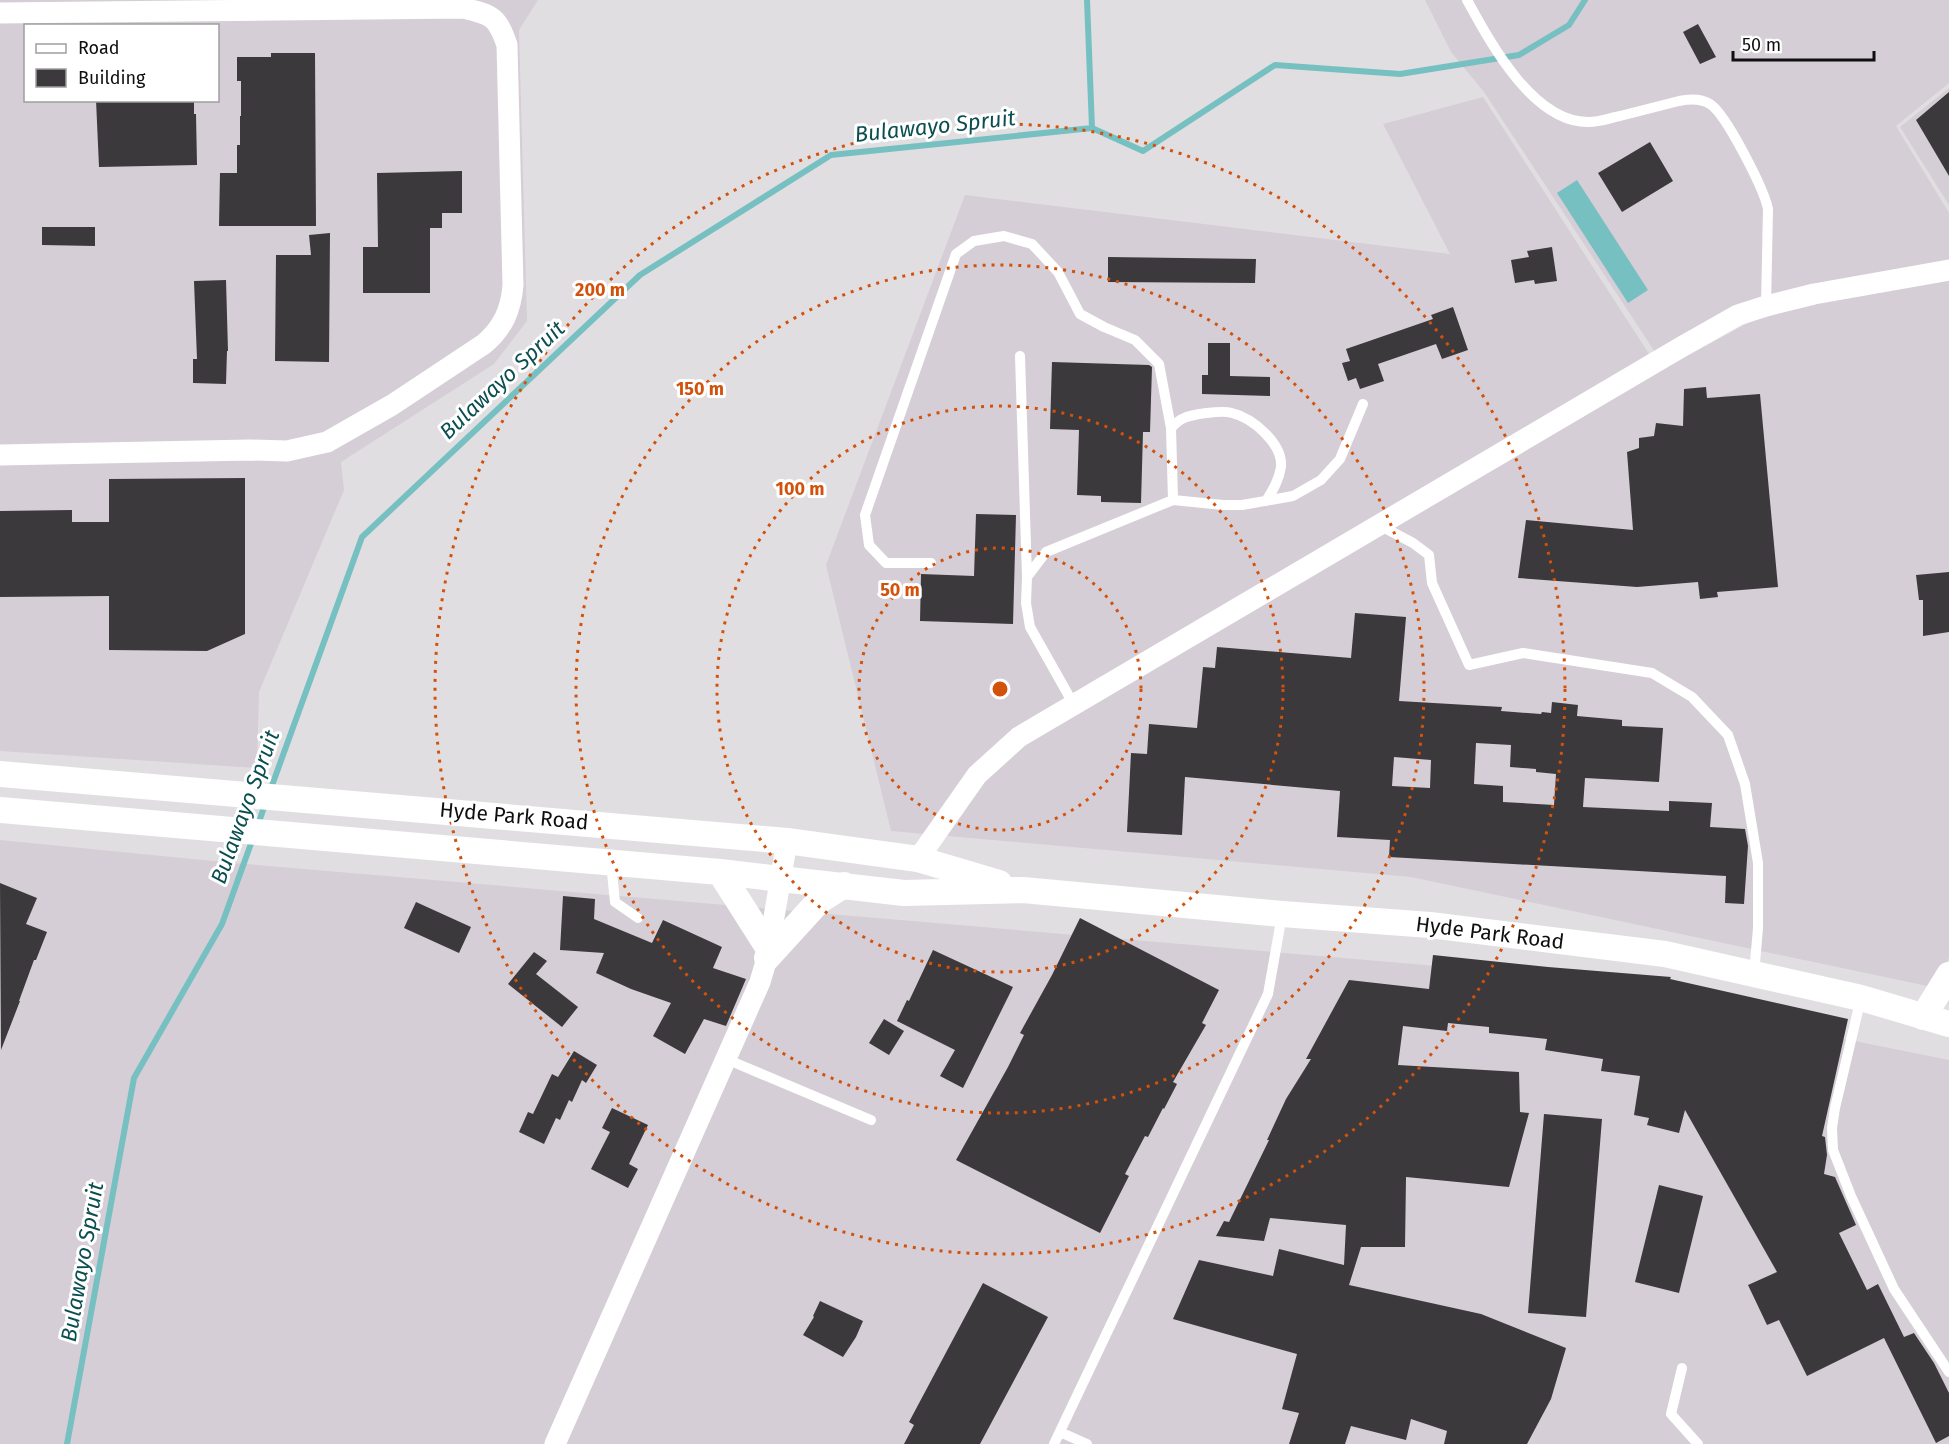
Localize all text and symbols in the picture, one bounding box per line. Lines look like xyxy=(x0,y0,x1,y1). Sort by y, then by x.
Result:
legend xyxy=(24,24,219,102)
scale bar xyxy=(1733,24,1874,62)
text: 50 m xyxy=(1742,34,1781,56)
text: Road xyxy=(78,37,120,59)
text: Building xyxy=(78,67,146,89)
water label: Bulawayo Spruit xyxy=(853,104,1017,148)
text: 200 m xyxy=(575,279,625,301)
water label: Bulawayo Spruit xyxy=(434,315,570,445)
text: 150 m xyxy=(676,378,724,400)
text: 100 m xyxy=(776,478,824,500)
text: 50 m xyxy=(880,579,920,601)
centre of rings xyxy=(990,679,1010,699)
water label: Bulawayo Spruit xyxy=(205,726,285,887)
street label: Hyde Park Road xyxy=(438,797,590,835)
street label: Hyde Park Road xyxy=(1414,911,1566,955)
water label: Bulawayo Spruit xyxy=(55,1180,109,1344)

